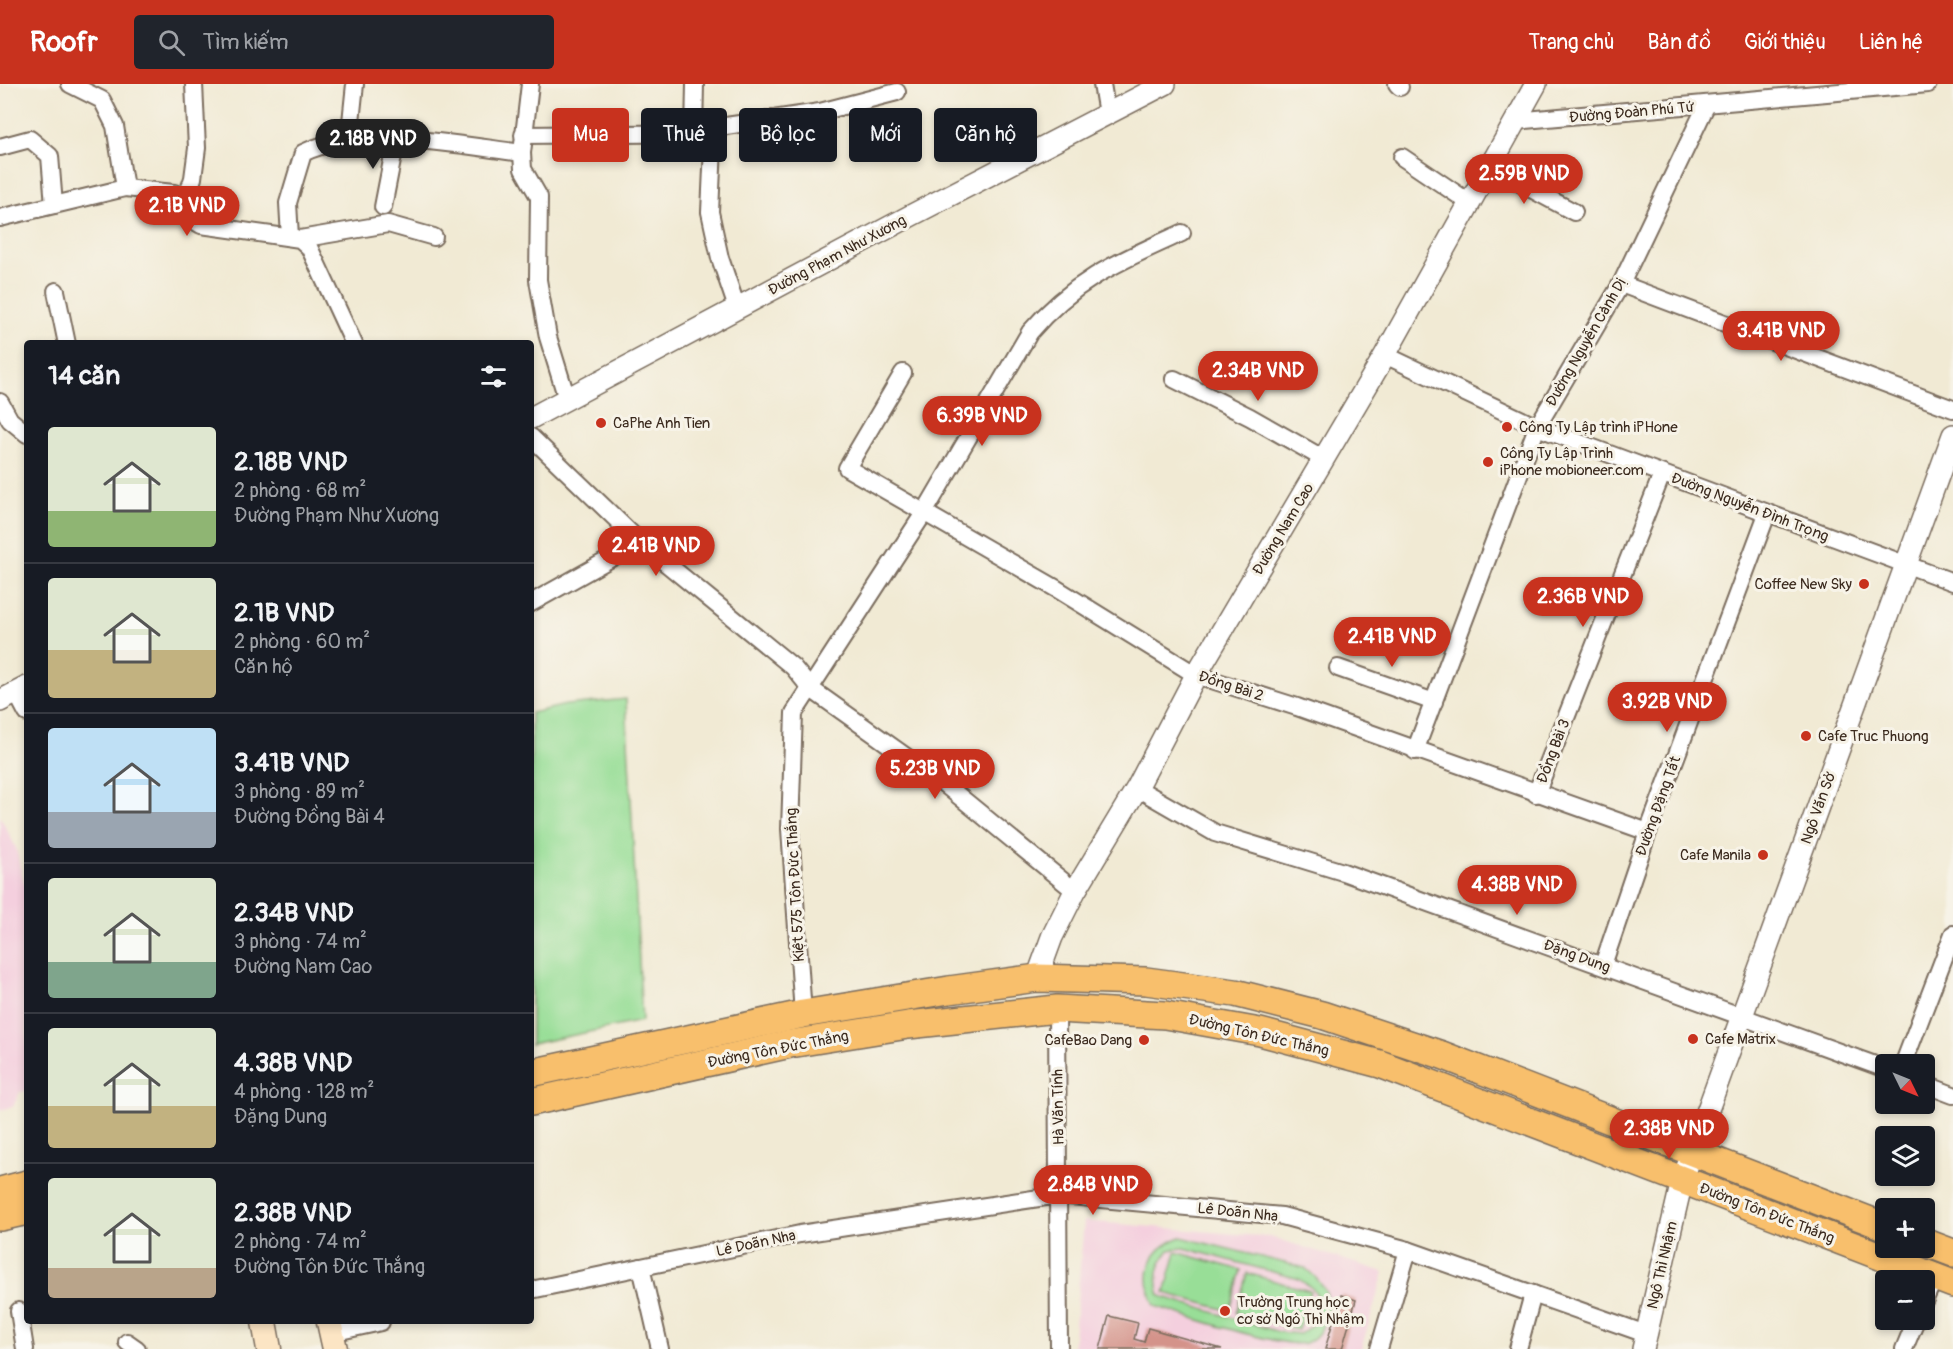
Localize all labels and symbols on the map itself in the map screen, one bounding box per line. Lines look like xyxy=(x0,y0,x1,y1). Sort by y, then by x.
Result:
street label: Đường Đoàn Phú Tứ xyxy=(1568,98,1696,127)
pin: 2.18B VND xyxy=(304,119,442,170)
pin: 2.59B VND xyxy=(1455,154,1593,205)
pin: 2.1B VND xyxy=(125,186,249,237)
street label: Đường Phạm Như Xương xyxy=(765,211,910,300)
street label: Đường Nguyễn Cảnh Dị xyxy=(1542,274,1631,410)
pin: 3.41B VND xyxy=(1712,311,1850,362)
pin: 2.34B VND xyxy=(1189,351,1327,402)
pin: 6.39B VND xyxy=(913,396,1051,447)
place label: CaPhe Anh Tien xyxy=(613,414,710,433)
marker: CaPhe Anh Tien xyxy=(594,416,608,430)
place label: Công Ty Lập trình iPHone xyxy=(1519,418,1678,437)
marker: Công Ty Lập trình iPHone xyxy=(1500,420,1514,434)
place label: Công Ty Lập Trình iPhone mobioneer.com xyxy=(1500,444,1644,480)
marker: Công Ty Lập Trình iPhone mobioneer.com xyxy=(1481,455,1495,469)
street label: Đường Nguyễn Đình Trọng xyxy=(1668,469,1831,546)
street label: Đường Nam Cao xyxy=(1249,480,1318,579)
pin: 2.41B VND xyxy=(587,526,725,577)
place label: Coffee New Sky xyxy=(1755,575,1853,594)
pin: 2.36B VND xyxy=(1514,577,1652,628)
marker: Coffee New Sky xyxy=(1857,577,1871,591)
pin: 2.41B VND xyxy=(1323,617,1461,668)
street label: Đồng Bài 2 xyxy=(1196,667,1266,706)
pin: 3.92B VND xyxy=(1598,682,1736,733)
street label: Đồng Bài 3 xyxy=(1533,716,1574,786)
place label: Cafe Truc Phuong xyxy=(1818,727,1929,746)
marker: Cafe Truc Phuong xyxy=(1799,729,1813,743)
pin: 5.23B VND xyxy=(866,749,1004,800)
street label: Đường Đặng Tất xyxy=(1632,753,1686,859)
street label: Ngô Văn Sở xyxy=(1797,769,1840,847)
street label: Kiệt 575 Tôn Đức Thắng xyxy=(782,808,809,962)
place label: Cafe Manila xyxy=(1680,846,1751,865)
marker: Cafe Manila xyxy=(1756,848,1770,862)
pin: 4.38B VND xyxy=(1448,865,1586,916)
street label: Đặng Dung xyxy=(1541,936,1613,977)
street label: Đường Tôn Đức Thắng xyxy=(1187,1010,1331,1061)
street label: Đường Tôn Đức Thắng xyxy=(706,1026,850,1072)
place label: Cafe Matrix xyxy=(1705,1030,1776,1049)
place label: CafeBao Dang xyxy=(1044,1031,1132,1050)
marker: Cafe Matrix xyxy=(1686,1032,1700,1046)
marker: CafeBao Dang xyxy=(1137,1033,1151,1047)
north arrow xyxy=(1875,1054,1935,1114)
street label: Hà Văn Tính xyxy=(1048,1069,1069,1145)
pin: 2.38B VND xyxy=(1600,1109,1738,1160)
pin: 2.84B VND xyxy=(1024,1165,1162,1216)
street label: Đường Tôn Đức Thắng xyxy=(1697,1179,1837,1248)
street label: Lê Doãn Nhạ xyxy=(1196,1199,1279,1226)
street label: Ngô Thì Nhậm xyxy=(1643,1219,1682,1311)
street label: Lê Doãn Nhạ xyxy=(714,1226,798,1261)
place label: Trường Trung học cơ sở Ngô Thì Nhậm xyxy=(1237,1293,1364,1329)
marker: Trường Trung học cơ sở Ngô Thì Nhậm xyxy=(1218,1304,1232,1318)

